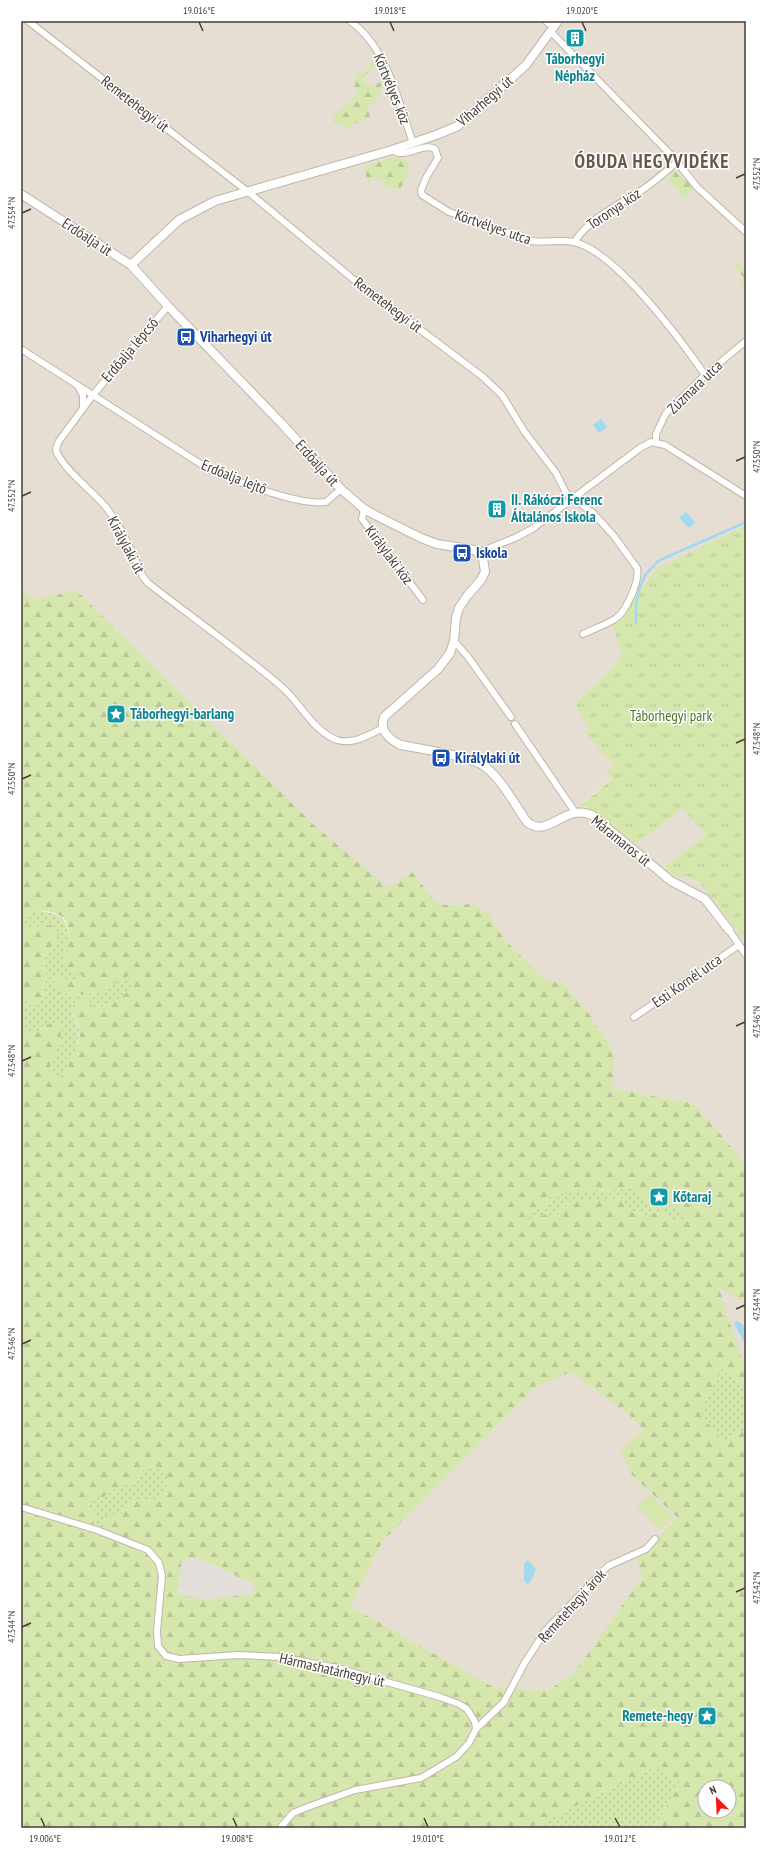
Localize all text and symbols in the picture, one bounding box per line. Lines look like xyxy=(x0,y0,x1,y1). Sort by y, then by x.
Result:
text: 19.016°E xyxy=(183,4,215,17)
text: 19.018°E xyxy=(374,4,406,17)
text: 19.020°E xyxy=(566,4,598,17)
building icon: Táborhegyi Népház xyxy=(564,27,586,49)
place label: Táborhegyi Népház xyxy=(545,49,605,85)
street label: Körtvélyes köz xyxy=(370,51,415,127)
street label: Remetehegyi út xyxy=(98,71,173,136)
street label: Viharhegyi út xyxy=(452,71,517,131)
district label: ÓBUDA HEGYVIDÉKE xyxy=(575,149,729,173)
text: 47.552°N xyxy=(750,158,763,190)
street label: Toronya köz xyxy=(583,184,644,234)
text: 47.554°N xyxy=(5,197,18,229)
street label: Körtvélyes utca xyxy=(453,205,534,248)
street label: Erdőalja út xyxy=(59,213,116,260)
street label: Remetehegyi út xyxy=(350,273,426,337)
street label: Erdőalja lépcső xyxy=(97,313,162,386)
bus stop icon: Viharhegyi út xyxy=(175,326,197,348)
place label: Viharhegyi út xyxy=(199,327,272,346)
street label: Zúzmara utca xyxy=(663,356,726,418)
street label: Erdőalja út xyxy=(292,435,343,490)
text: 47.550°N xyxy=(750,441,763,473)
street label: Erdőalja lejtő xyxy=(199,455,270,498)
text: 47.552°N xyxy=(5,480,18,512)
place label: II. Rákóczi Ferenc Általános Iskola xyxy=(510,490,604,526)
building icon: II. Rákóczi Ferenc Általános Iskola xyxy=(486,498,508,520)
street label: Királylaki út xyxy=(103,513,149,577)
street label: Királylaki köz xyxy=(361,521,418,588)
bus stop icon: Iskola xyxy=(451,542,473,564)
place label: Iskola xyxy=(476,543,507,562)
place icon: Táborhegyi-barlang xyxy=(105,703,127,725)
place label: Táborhegyi-barlang xyxy=(130,704,234,723)
park label: Táborhegyi park xyxy=(630,706,712,725)
text: 47.548°N xyxy=(750,723,763,755)
bus stop icon: Királylaki út xyxy=(430,747,452,769)
place label: Királylaki út xyxy=(455,748,521,767)
text: 47.550°N xyxy=(5,763,18,795)
street label: Máramaros út xyxy=(588,811,655,870)
street label: Esti Kornél utca xyxy=(648,950,725,1012)
text: 47.546°N xyxy=(750,1006,763,1038)
text: 47.548°N xyxy=(5,1045,18,1077)
place icon: Kőtaraj xyxy=(648,1186,670,1208)
place label: Kőtaraj xyxy=(673,1187,711,1206)
text: 47.544°N xyxy=(750,1289,763,1321)
text: 47.546°N xyxy=(5,1328,18,1360)
street label: Remetehegyi árok xyxy=(534,1565,610,1646)
text: 47.542°N xyxy=(750,1572,763,1604)
text: 47.544°N xyxy=(5,1611,18,1643)
street label: Hármashatárhegyi út xyxy=(278,1648,387,1691)
place icon: Remete-hegy xyxy=(696,1705,718,1727)
place label: Remete-hegy xyxy=(622,1706,694,1725)
north arrow xyxy=(697,1779,737,1819)
text: N xyxy=(707,1782,719,1797)
text: 19.006°E xyxy=(29,1832,61,1845)
text: 19.008°E xyxy=(221,1832,253,1845)
text: 19.010°E xyxy=(412,1832,444,1845)
text: 19.012°E xyxy=(604,1832,636,1845)

